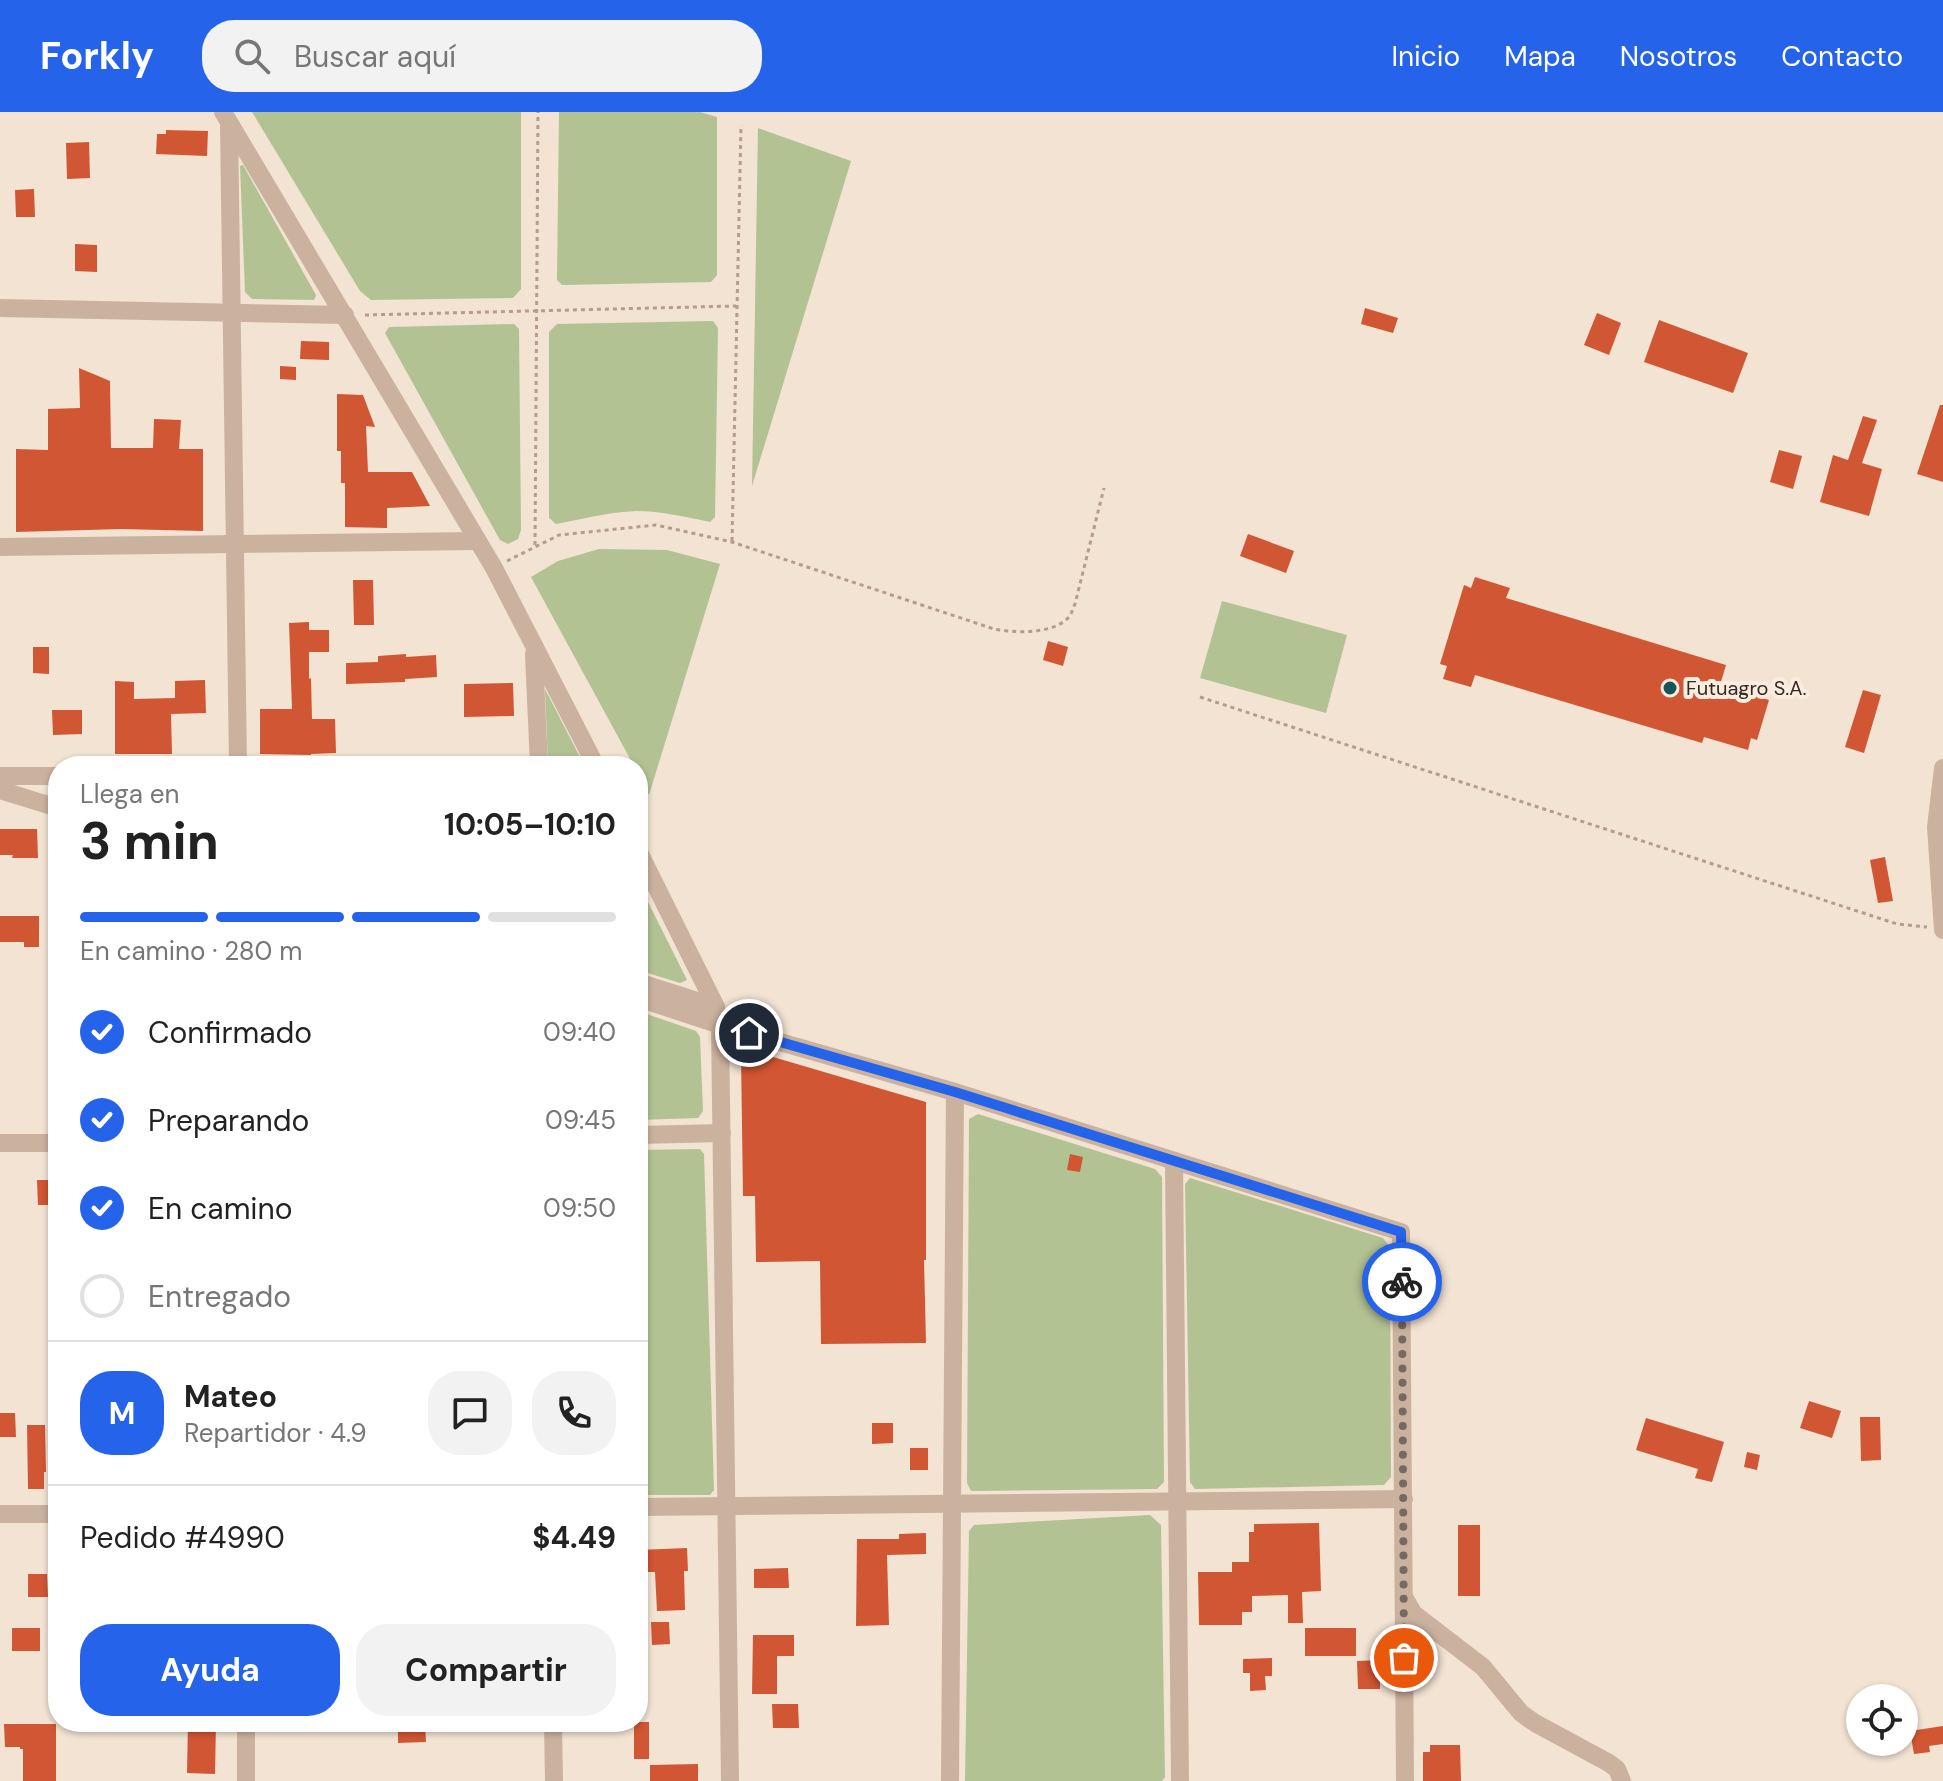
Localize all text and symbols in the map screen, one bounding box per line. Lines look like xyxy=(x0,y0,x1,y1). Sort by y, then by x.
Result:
search box xyxy=(202,20,762,92)
text: Forkly xyxy=(40,31,154,81)
icon: search xyxy=(230,34,274,78)
text: Buscar aquí xyxy=(294,37,456,76)
text: Inicio xyxy=(1391,38,1460,75)
text: Mapa xyxy=(1504,38,1576,75)
text: Nosotros xyxy=(1620,38,1737,75)
text: Contacto xyxy=(1781,38,1903,75)
place label: Futuagro S.A. xyxy=(1686,675,1807,701)
marker: Futuagro S.A. xyxy=(1661,679,1679,697)
text: Llega en xyxy=(80,777,179,811)
text: 10:05–10:10 xyxy=(444,805,616,844)
text: 3 min xyxy=(80,807,219,875)
text: En camino · 280 m xyxy=(80,934,302,968)
pin xyxy=(715,999,783,1067)
icon: check xyxy=(80,1010,124,1054)
icon: home xyxy=(727,1011,771,1055)
text: Confirmado xyxy=(148,1013,312,1052)
text: 09:40 xyxy=(543,1015,616,1049)
icon: check xyxy=(80,1098,124,1142)
text: Preparando xyxy=(148,1101,309,1140)
text: 09:45 xyxy=(545,1103,616,1137)
icon: check xyxy=(80,1186,124,1230)
text: En camino xyxy=(148,1189,293,1228)
text: 09:50 xyxy=(543,1191,616,1225)
courier xyxy=(1362,1242,1442,1322)
icon: bike xyxy=(1380,1260,1424,1304)
text: Entregado xyxy=(148,1277,291,1316)
button: chat xyxy=(428,1371,512,1455)
button: phone xyxy=(532,1371,616,1455)
text: Mateo xyxy=(184,1377,277,1416)
text: M xyxy=(109,1394,135,1433)
text: Repartidor · 4.9 xyxy=(184,1416,367,1450)
text: Pedido #4990 xyxy=(80,1518,285,1557)
text: $4.49 xyxy=(532,1518,616,1557)
button: Ayuda xyxy=(80,1624,340,1716)
button: Compartir xyxy=(356,1624,616,1716)
pin xyxy=(1370,1624,1438,1692)
icon: bag xyxy=(1382,1636,1426,1680)
map controls xyxy=(1846,1684,1918,1756)
button: locate xyxy=(1846,1684,1918,1756)

